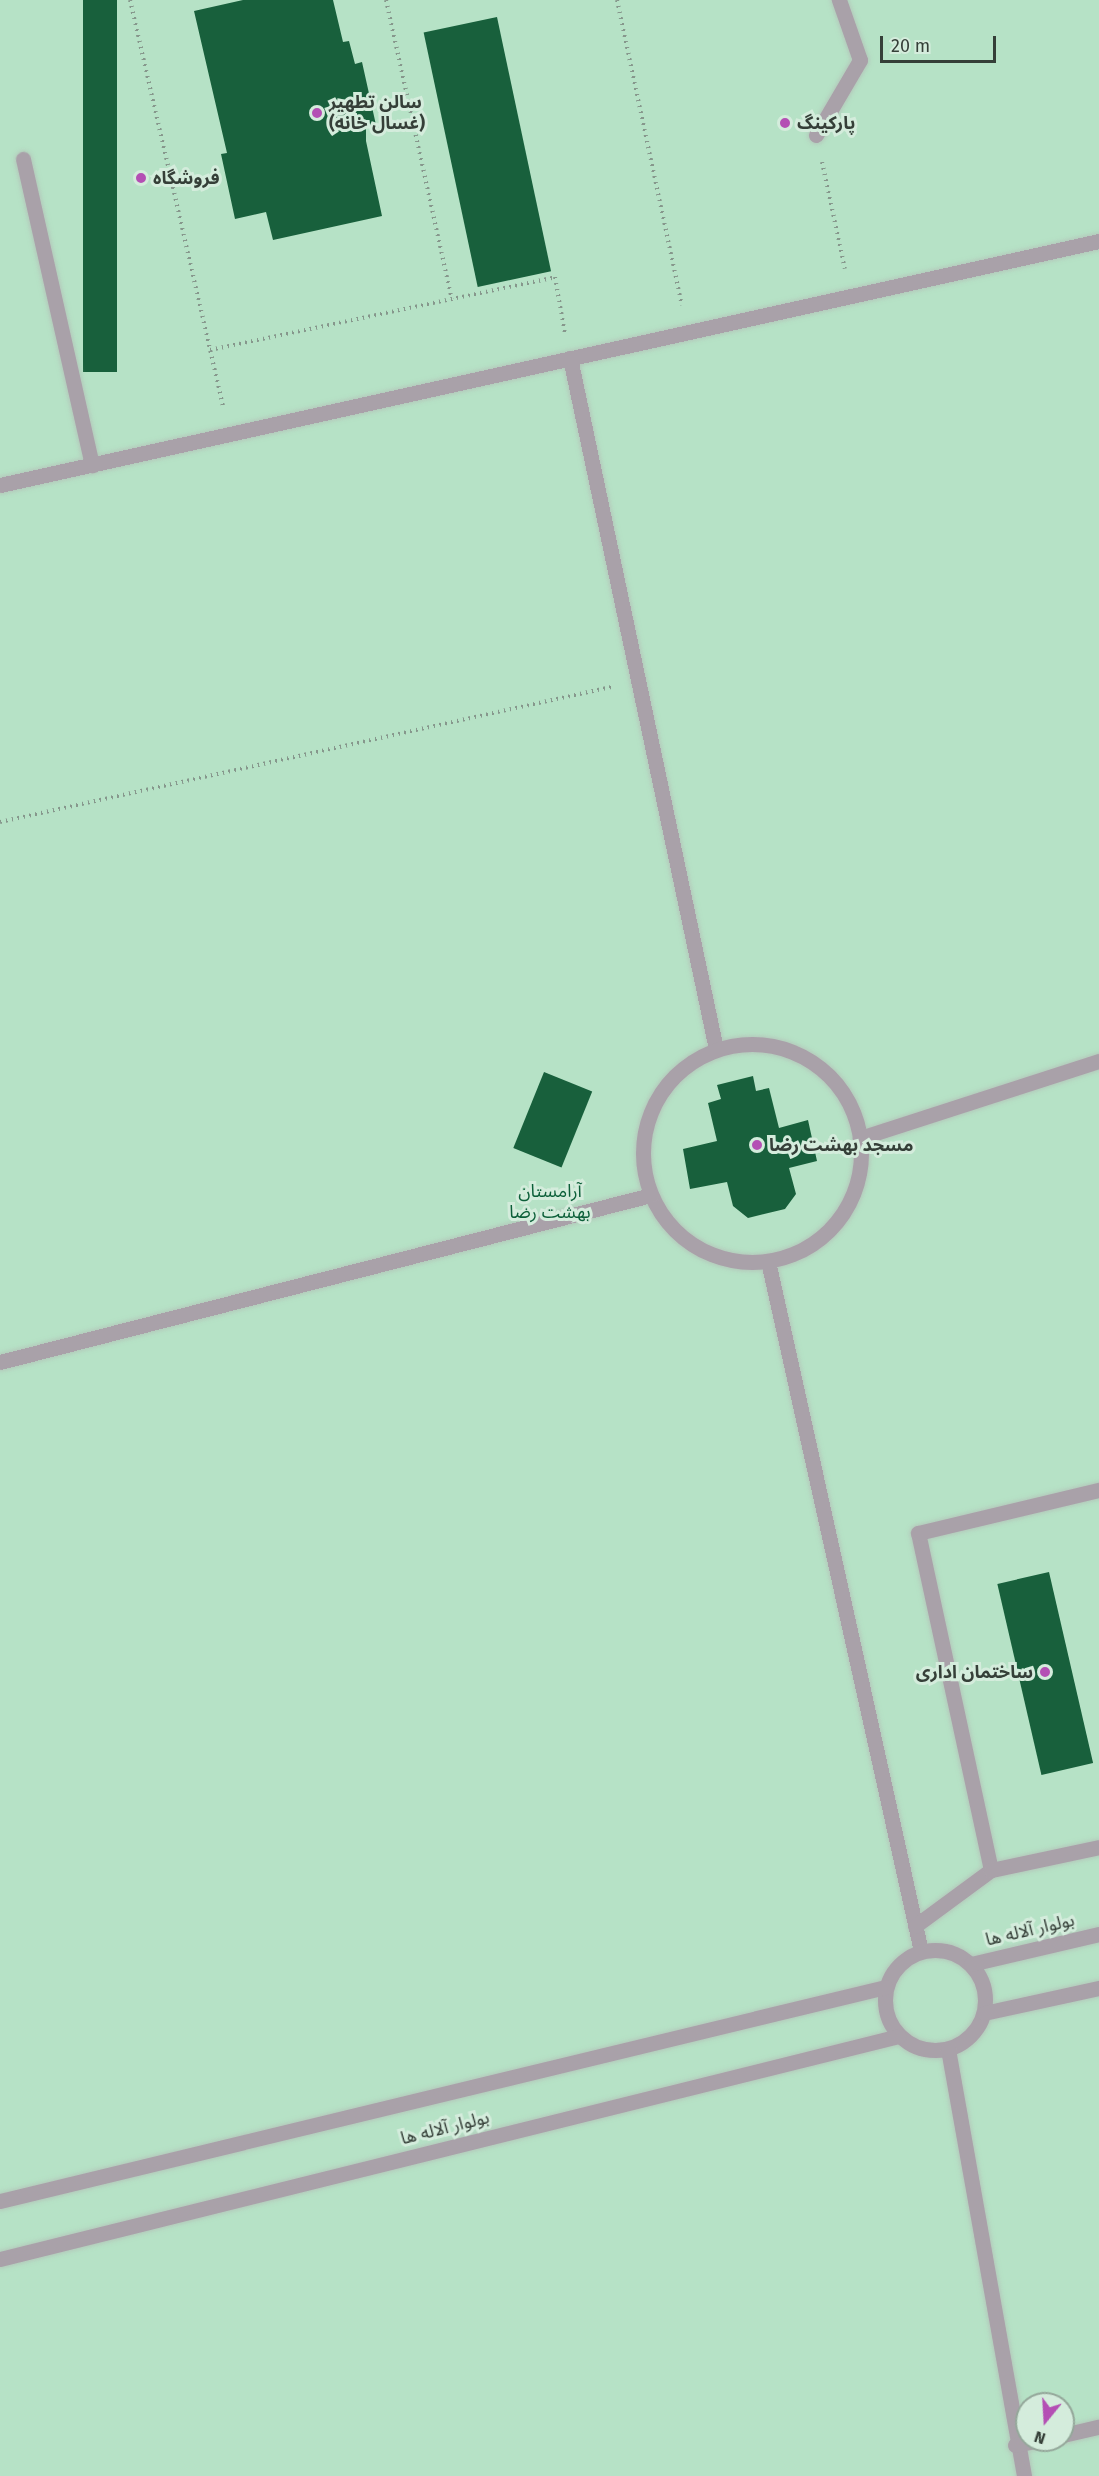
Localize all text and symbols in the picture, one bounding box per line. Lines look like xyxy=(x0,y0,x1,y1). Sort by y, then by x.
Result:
scale bar xyxy=(883,24,998,62)
text: 20 m xyxy=(891,35,930,57)
place label: سالن تطهیر (غسال خانه) xyxy=(329,92,425,134)
marker: سالن تطهیر (غسال خانه) xyxy=(310,106,324,120)
place label: پارکینگ xyxy=(797,112,855,134)
marker: پارکینگ xyxy=(778,116,792,130)
place label: فروشگاه xyxy=(153,167,220,189)
marker: فروشگاه xyxy=(134,171,148,185)
place label: مسجد بهشت رضا xyxy=(769,1134,913,1156)
marker: مسجد بهشت رضا xyxy=(750,1138,764,1152)
park label: آرامستان بهشت رضا xyxy=(509,1181,591,1224)
place label: ساختمان اداری xyxy=(916,1661,1033,1683)
marker: ساختمان اداری xyxy=(1038,1665,1052,1679)
street label: بولوار آلاله ها xyxy=(983,1909,1077,1951)
street label: بولوار آلاله ها xyxy=(398,2107,492,2149)
north arrow xyxy=(1015,2392,1075,2452)
text: N xyxy=(1032,2427,1048,2448)

